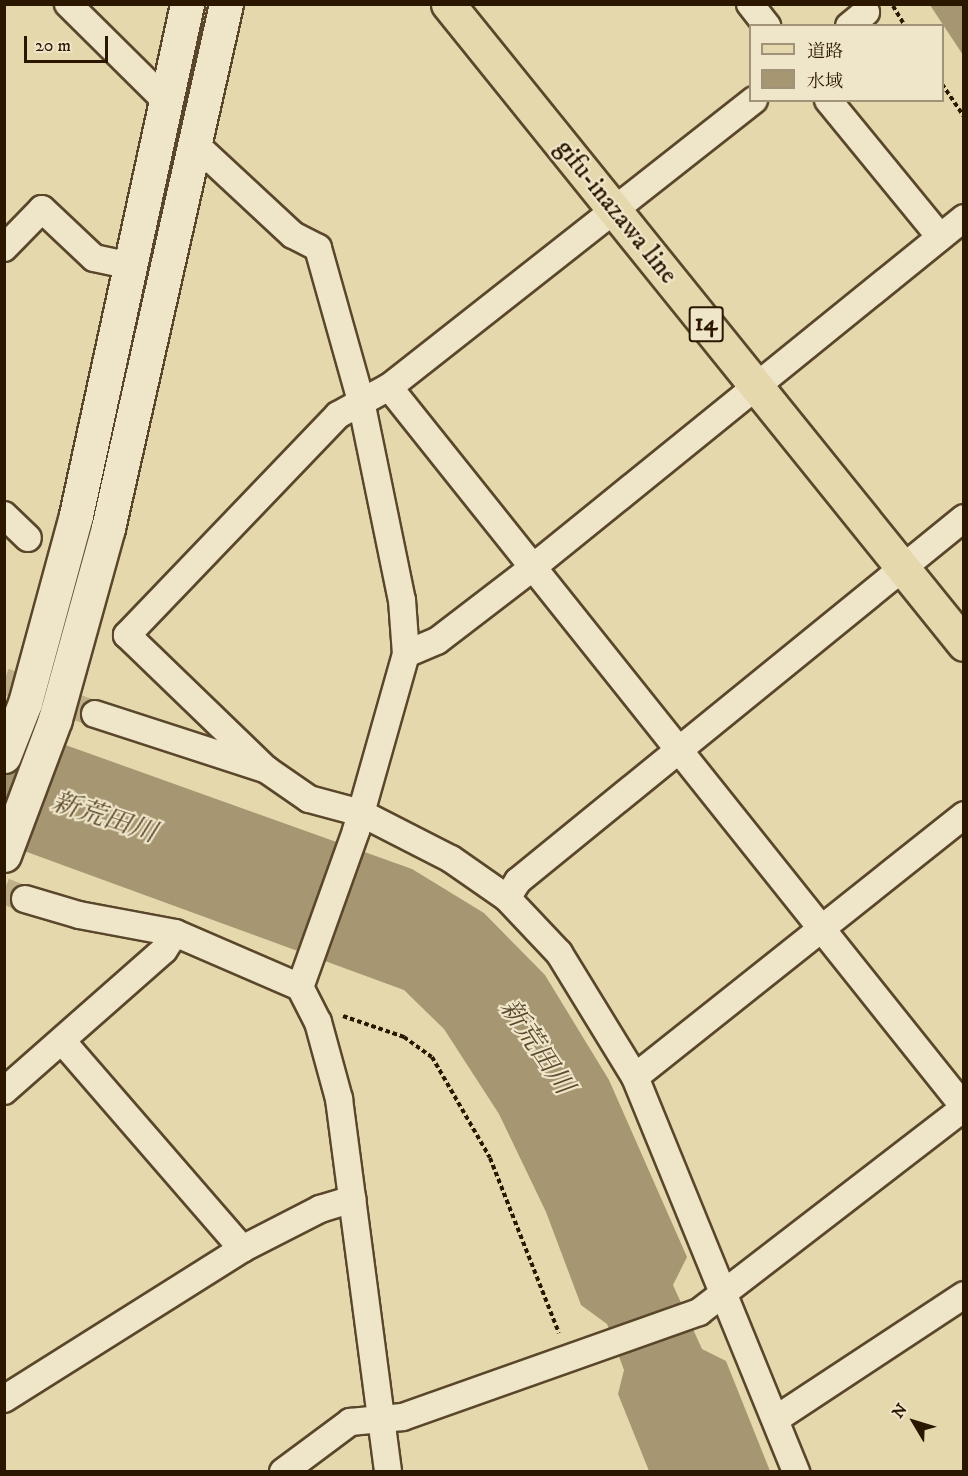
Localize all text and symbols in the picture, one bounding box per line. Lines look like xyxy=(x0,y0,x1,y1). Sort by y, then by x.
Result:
scale bar xyxy=(27,24,111,62)
legend xyxy=(749,24,944,102)
text: 20 m xyxy=(35,35,71,57)
text: 道路 xyxy=(807,41,843,63)
text: 水域 xyxy=(807,71,843,93)
street label: gifu-inazawa line xyxy=(548,134,684,290)
road number: 14 xyxy=(688,303,724,345)
water label: 新荒田川 xyxy=(48,786,160,850)
water label: 新荒田川 xyxy=(492,993,580,1101)
north arrow xyxy=(884,1392,944,1452)
text: N xyxy=(888,1400,912,1422)

